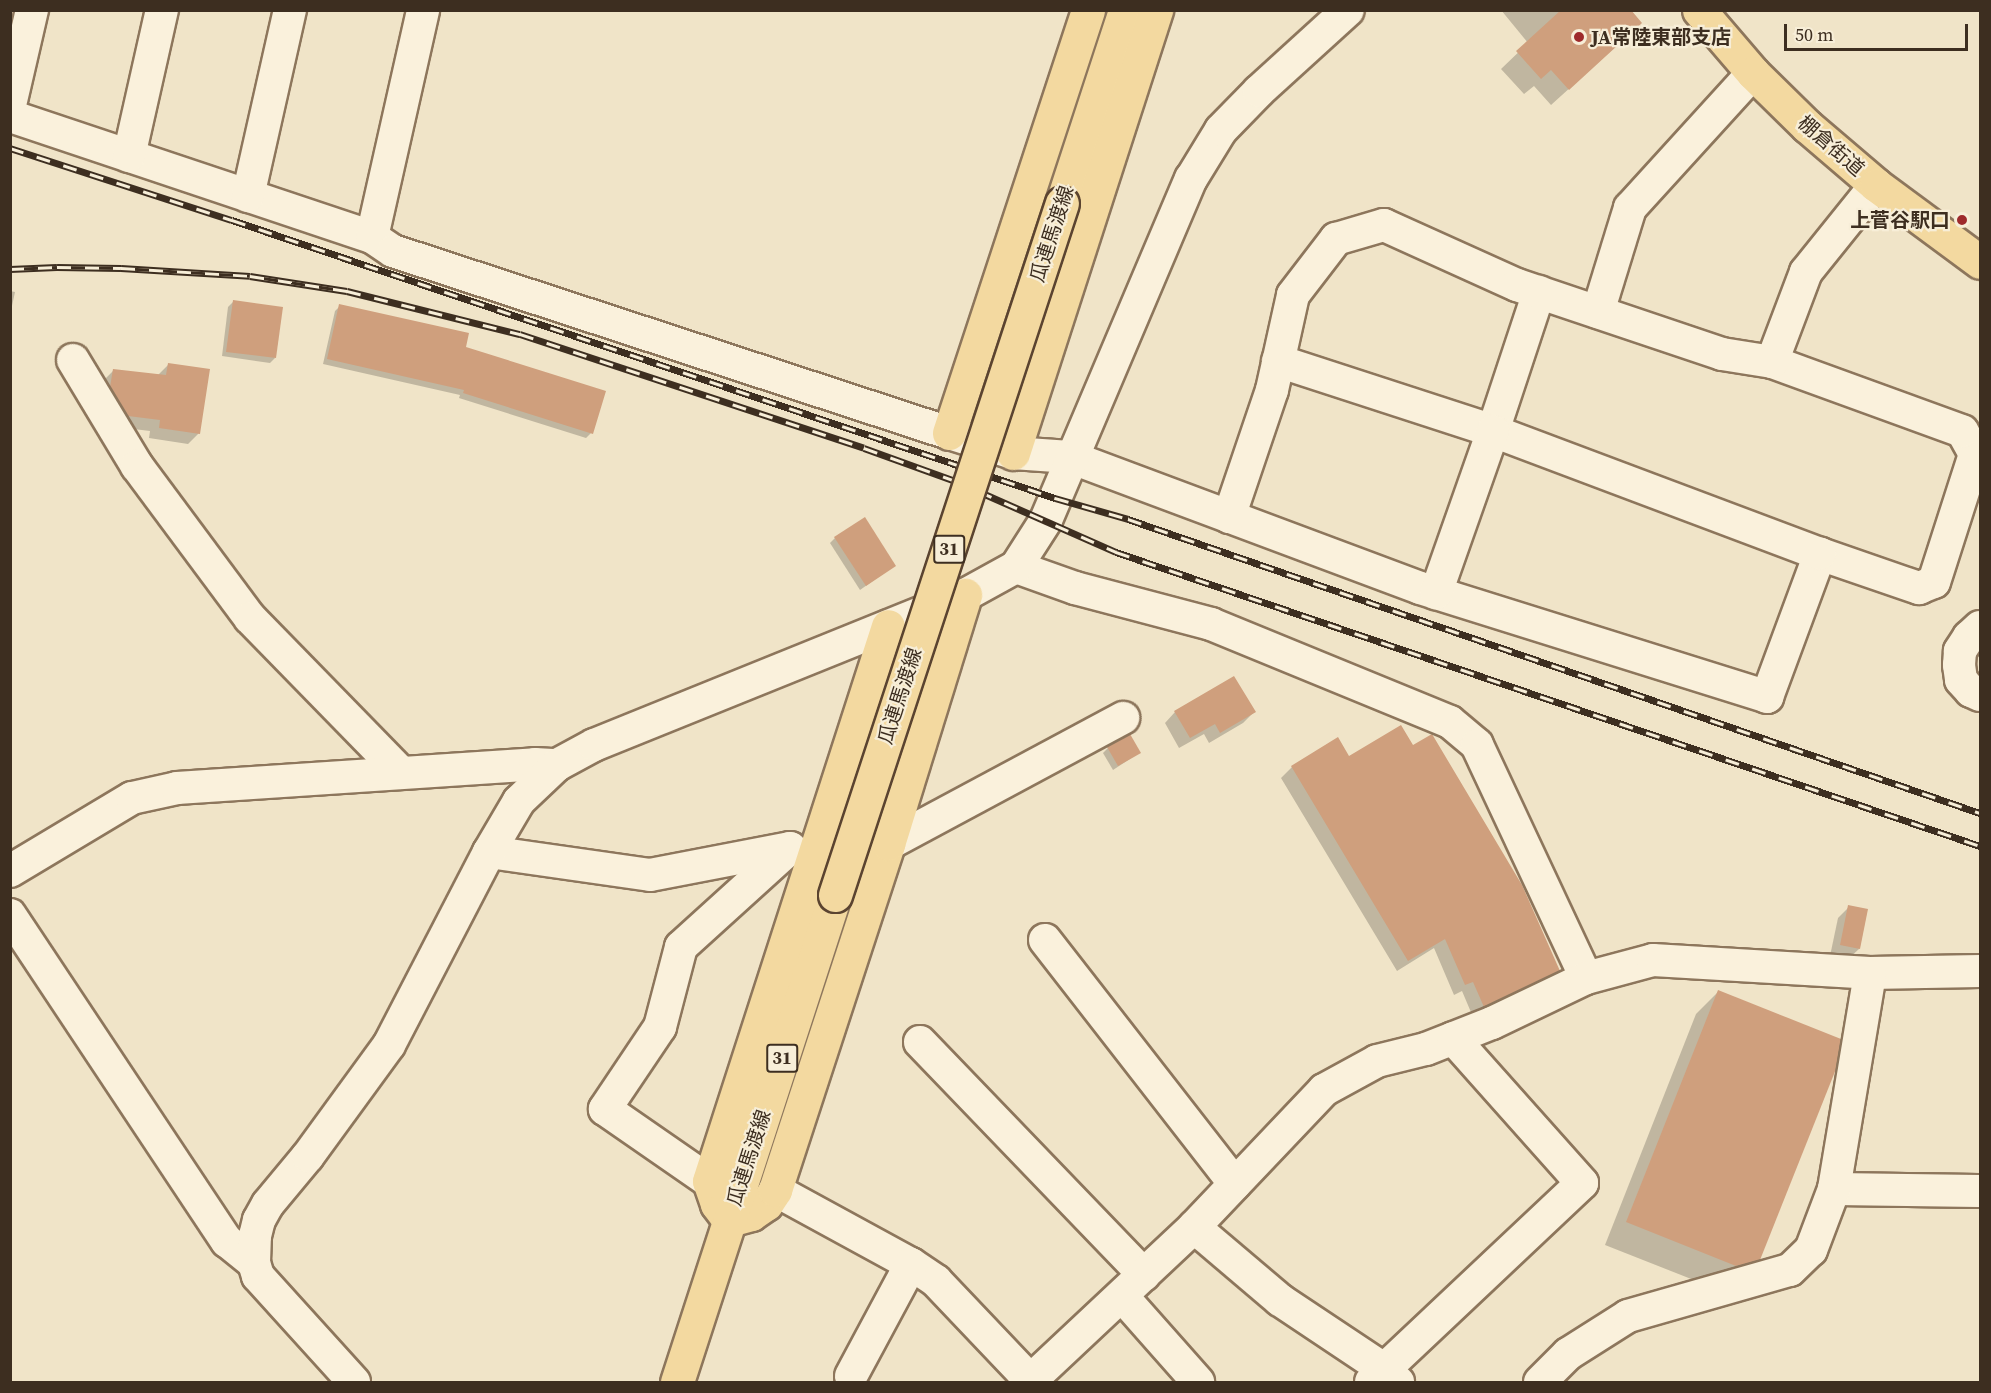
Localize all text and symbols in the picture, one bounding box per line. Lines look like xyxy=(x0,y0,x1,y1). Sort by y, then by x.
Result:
scale bar xyxy=(1787,12,1972,50)
text: 50 m xyxy=(1795,22,1833,47)
place label: JA常陸東部支店 xyxy=(1591,25,1731,49)
marker: JA常陸東部支店 xyxy=(1572,30,1586,44)
street label: 棚倉街道 xyxy=(1793,111,1869,181)
street label: 瓜連馬渡線 xyxy=(1025,183,1079,285)
place label: 上菅谷駅口 xyxy=(1850,208,1950,232)
marker: 上菅谷駅口 xyxy=(1955,213,1969,227)
road number: 31 xyxy=(932,534,966,564)
street label: 瓜連馬渡線 xyxy=(873,645,927,747)
road number: 31 xyxy=(766,1043,798,1073)
street label: 瓜連馬渡線 xyxy=(722,1107,776,1209)

